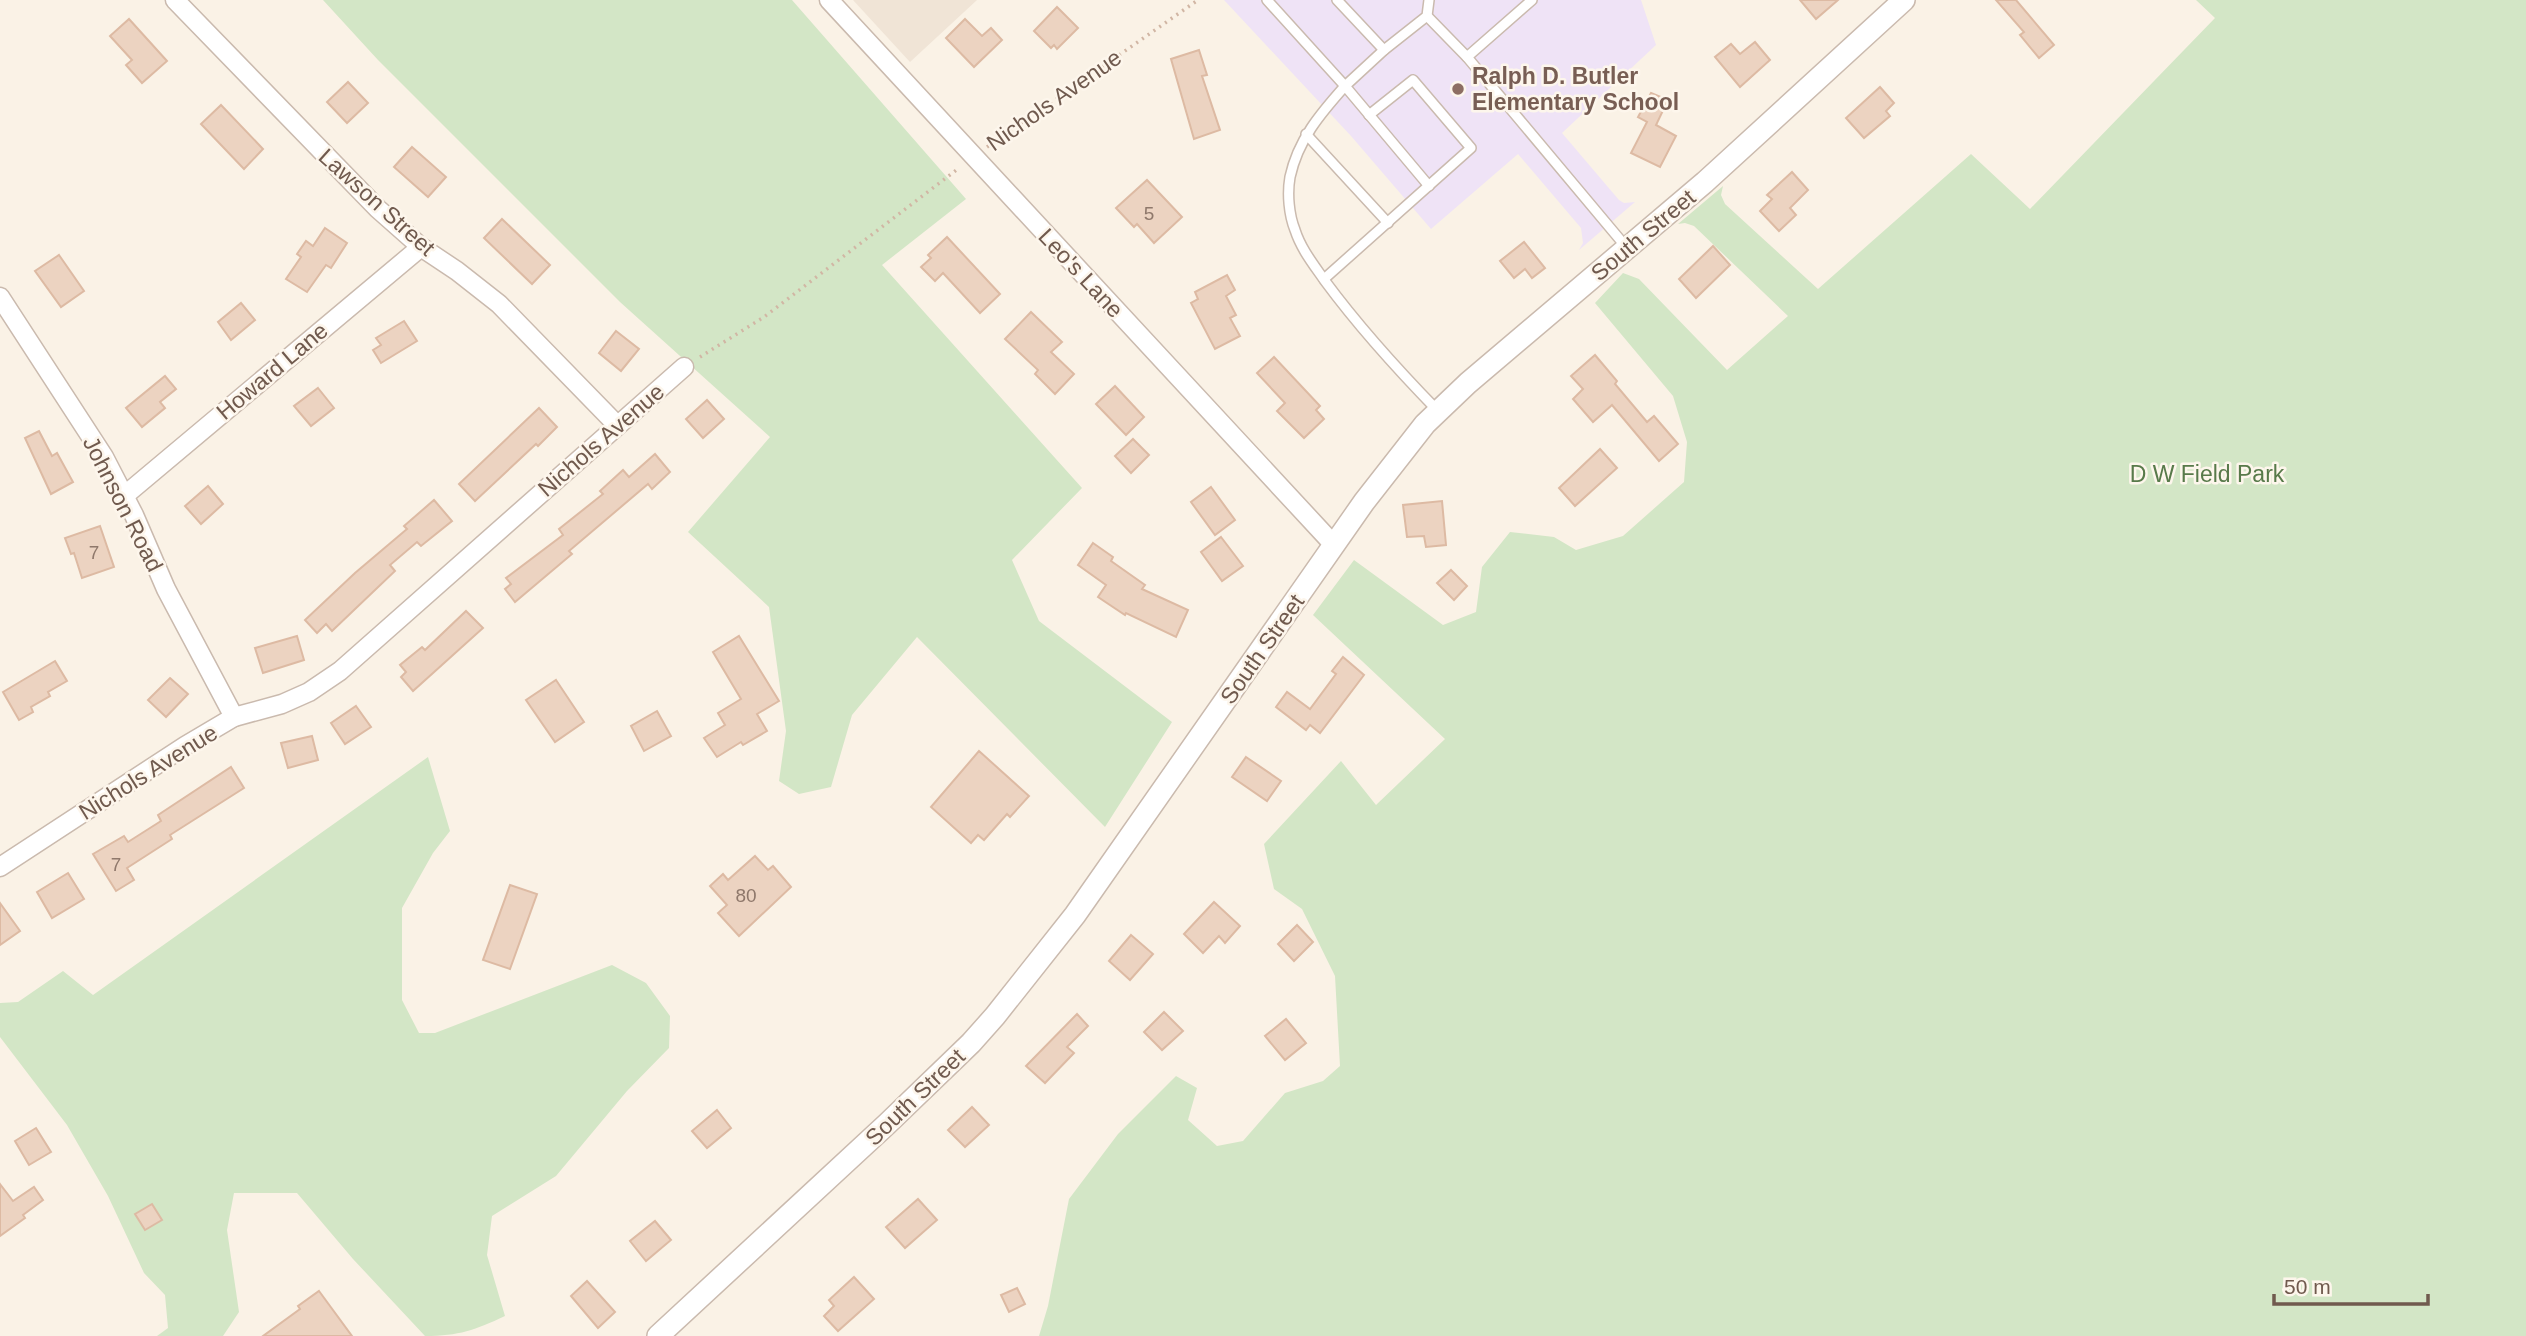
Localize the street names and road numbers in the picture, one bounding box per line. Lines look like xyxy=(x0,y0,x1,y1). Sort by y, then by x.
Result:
street label: Nichols Avenue xyxy=(982,44,1126,156)
street label: Lawson Street xyxy=(314,143,441,261)
street label: South Street xyxy=(1586,184,1701,286)
street label: Leo's Lane xyxy=(1033,223,1129,323)
street label: Howard Lane xyxy=(211,317,333,425)
street label: Nichols Avenue xyxy=(533,378,669,502)
street label: Johnson Road xyxy=(78,432,168,576)
street label: South Street xyxy=(1215,589,1310,709)
street label: Nichols Avenue xyxy=(74,719,222,825)
street label: South Street xyxy=(860,1043,970,1151)

